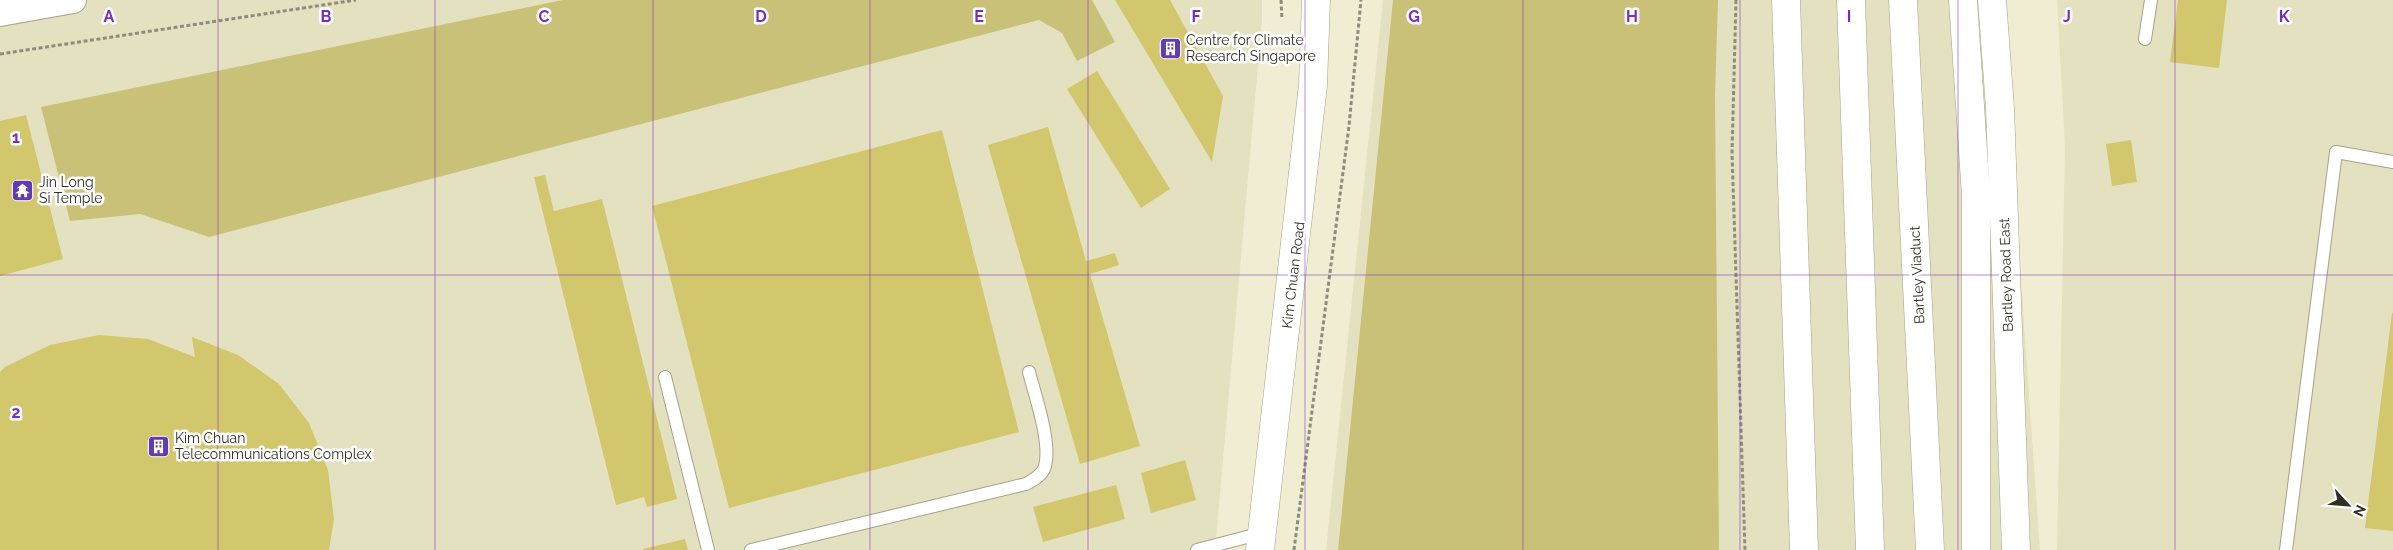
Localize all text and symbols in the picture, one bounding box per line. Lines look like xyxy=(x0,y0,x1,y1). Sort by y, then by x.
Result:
text: A xyxy=(104,7,115,26)
text: B xyxy=(321,7,332,26)
text: C xyxy=(539,7,550,26)
text: D xyxy=(755,7,767,26)
text: E xyxy=(974,7,984,26)
text: F xyxy=(1191,7,1201,26)
text: G xyxy=(1408,7,1420,26)
text: H xyxy=(1626,7,1638,26)
text: I xyxy=(1847,7,1851,26)
text: J xyxy=(2063,7,2071,26)
text: K xyxy=(2279,7,2290,26)
place label: Centre for Climate Research Singapore xyxy=(1186,32,1316,64)
building icon: Centre for Climate Research Singapore xyxy=(1158,36,1182,60)
text: 1 xyxy=(12,128,20,147)
place label: Jin Long Si Temple xyxy=(39,174,102,206)
temple icon: Jin Long Si Temple xyxy=(11,178,35,202)
street label: Bartley Road East xyxy=(1996,218,2016,332)
street label: Kim Chuan Road xyxy=(1279,221,1307,329)
street label: Bartley Viaduct xyxy=(1906,225,1928,324)
text: 2 xyxy=(11,403,21,422)
place label: Kim Chuan Telecommunications Complex xyxy=(175,430,372,462)
building icon: Kim Chuan Telecommunications Complex xyxy=(147,434,171,458)
north arrow xyxy=(2323,480,2373,530)
text: N xyxy=(2350,502,2369,519)

